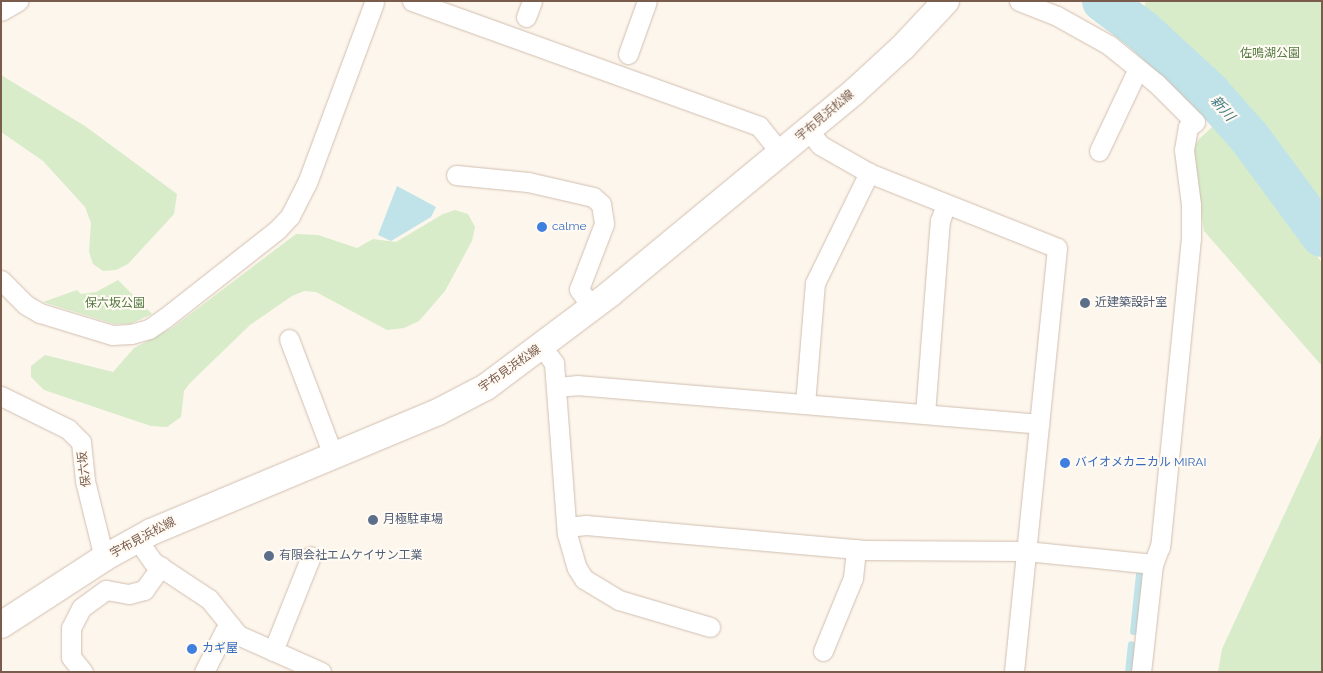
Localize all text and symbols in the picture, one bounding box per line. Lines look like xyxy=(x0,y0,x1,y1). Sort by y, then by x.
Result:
park label: 佐鳴湖公園 xyxy=(1240,47,1300,61)
street label: 宇布見浜松線 xyxy=(793,87,857,145)
water label: 新川 xyxy=(1207,92,1239,124)
place label: calme xyxy=(552,220,586,234)
marker: calme xyxy=(536,221,548,233)
place label: 近建築設計室 xyxy=(1095,296,1167,310)
park label: 保六坂公園 xyxy=(85,297,145,311)
marker: 近建築設計室 xyxy=(1079,297,1091,309)
street label: 宇布見浜松線 xyxy=(476,342,544,396)
street label: 保六坂 xyxy=(76,450,94,488)
place label: バイオメカニカル MIRAI xyxy=(1075,456,1206,470)
marker: バイオメカニカル MIRAI xyxy=(1059,457,1071,469)
place label: 月極駐車場 xyxy=(383,513,443,527)
marker: 月極駐車場 xyxy=(367,514,379,526)
street label: 宇布見浜松線 xyxy=(108,515,178,561)
place label: 有限会社エムケイサン工業 xyxy=(279,549,423,563)
marker: 有限会社エムケイサン工業 xyxy=(263,550,275,562)
place label: カギ屋 xyxy=(202,642,238,656)
marker: カギ屋 xyxy=(186,643,198,655)

